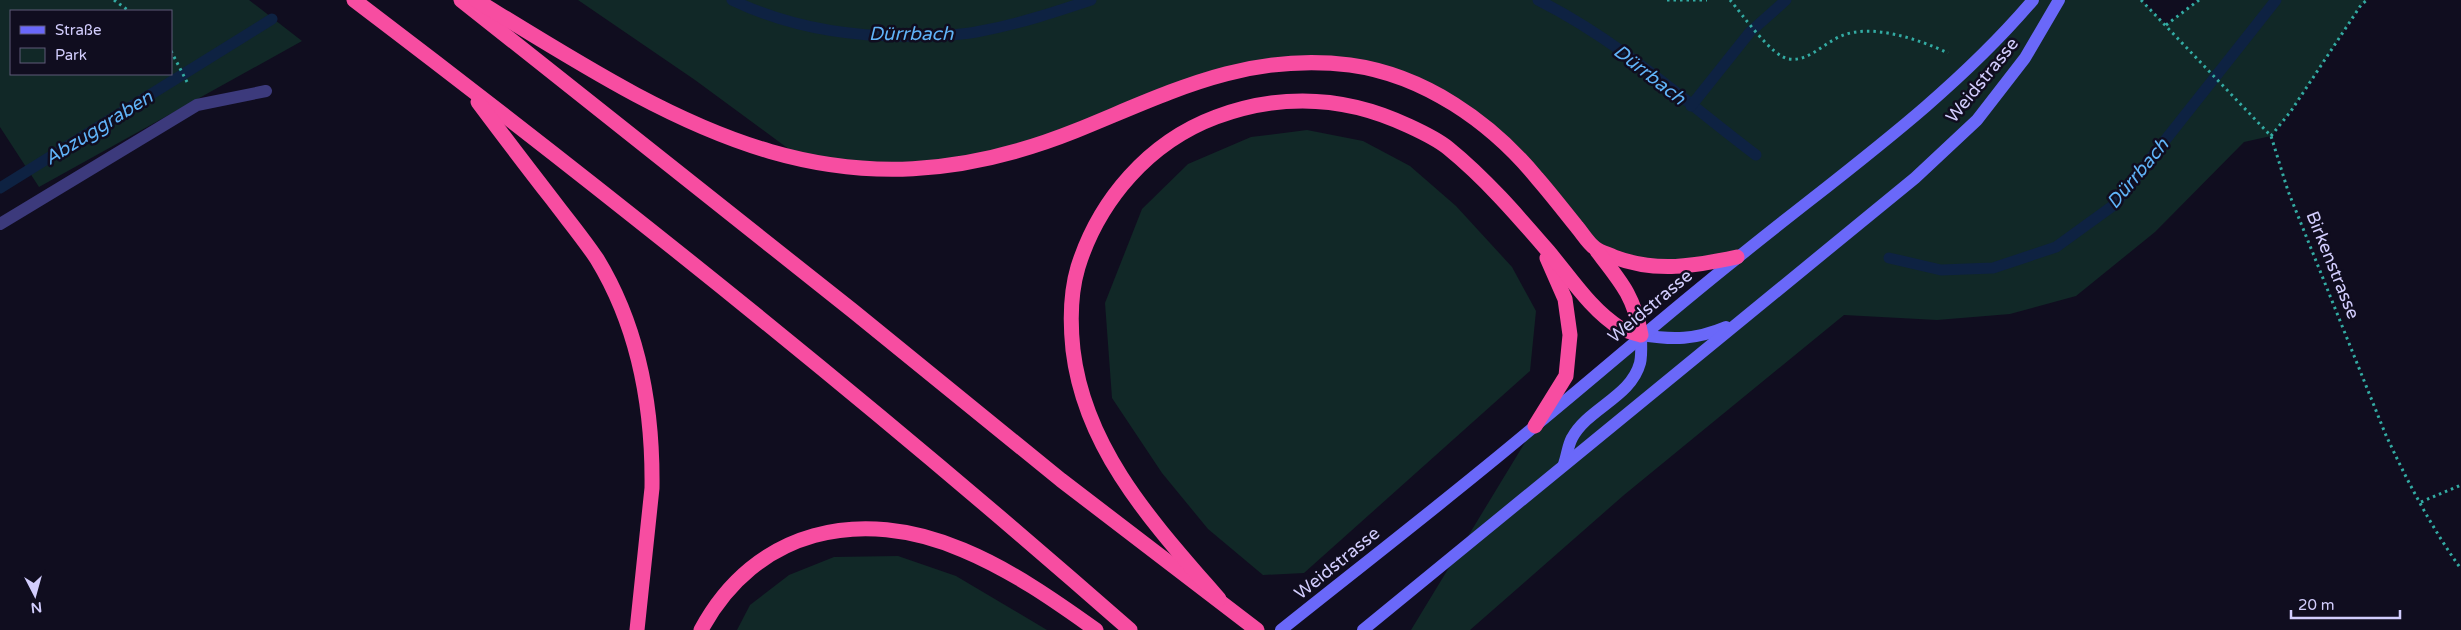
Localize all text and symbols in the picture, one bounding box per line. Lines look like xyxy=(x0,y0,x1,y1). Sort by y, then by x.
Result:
legend xyxy=(10,10,172,75)
text: Straße xyxy=(55,21,101,39)
water label: Dürrbach xyxy=(869,23,954,45)
street label: Weidstrasse xyxy=(1941,33,2023,127)
water label: Dürrbach xyxy=(1609,40,1690,110)
text: Park xyxy=(55,46,87,64)
water label: Abzuggraben xyxy=(40,86,157,170)
water label: Dürrbach xyxy=(2102,134,2174,213)
street label: Birkenstrasse xyxy=(2301,208,2365,322)
street label: Weidstrasse xyxy=(1603,264,1697,348)
street label: Weidstrasse xyxy=(1290,522,1384,604)
north arrow xyxy=(10,570,60,620)
scale bar xyxy=(2291,588,2400,620)
text: 20 m xyxy=(2298,596,2335,614)
text: N xyxy=(30,598,43,616)

